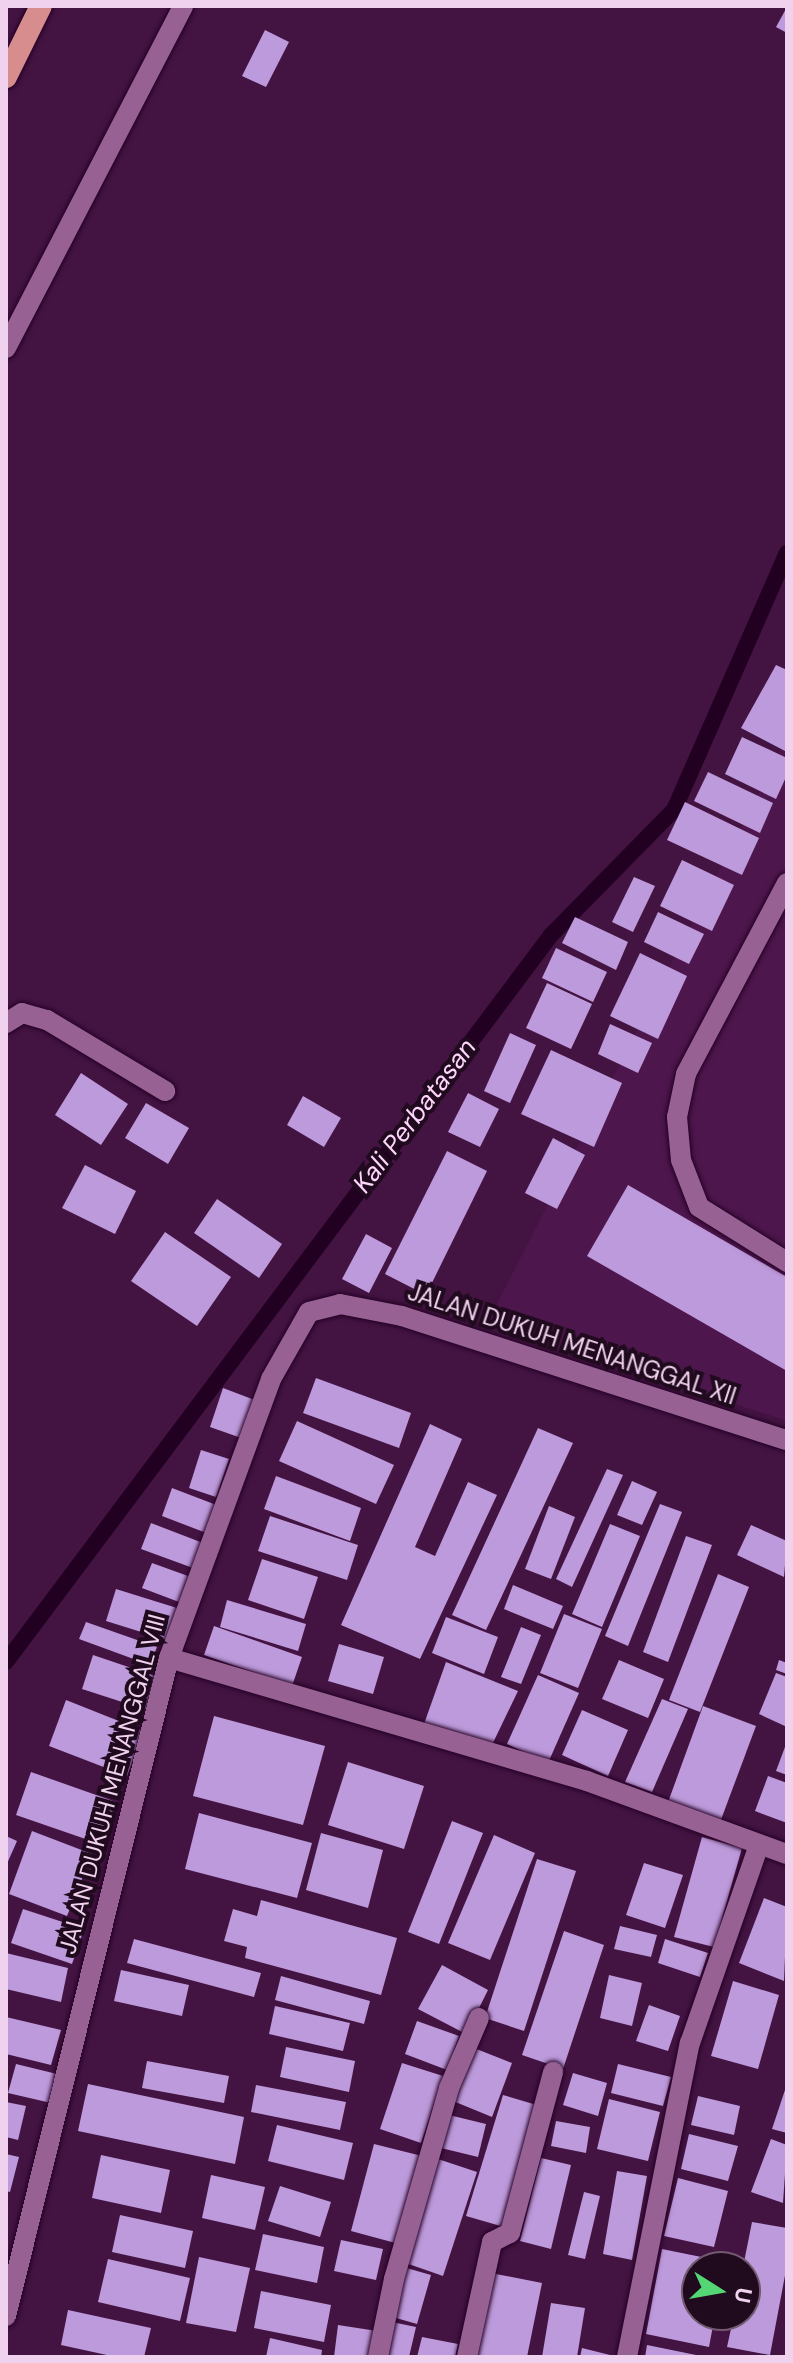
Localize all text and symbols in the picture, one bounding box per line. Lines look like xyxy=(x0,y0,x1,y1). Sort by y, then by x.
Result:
water label: Kali Perbatasan xyxy=(347,1033,483,1199)
street label: JALAN DUKUH MENANGGAL XII xyxy=(404,1277,740,1411)
street label: JALAN DUKUH MENANGGAL VIII xyxy=(53,1611,171,1957)
north arrow xyxy=(681,2251,761,2331)
text: U xyxy=(727,2285,759,2305)

